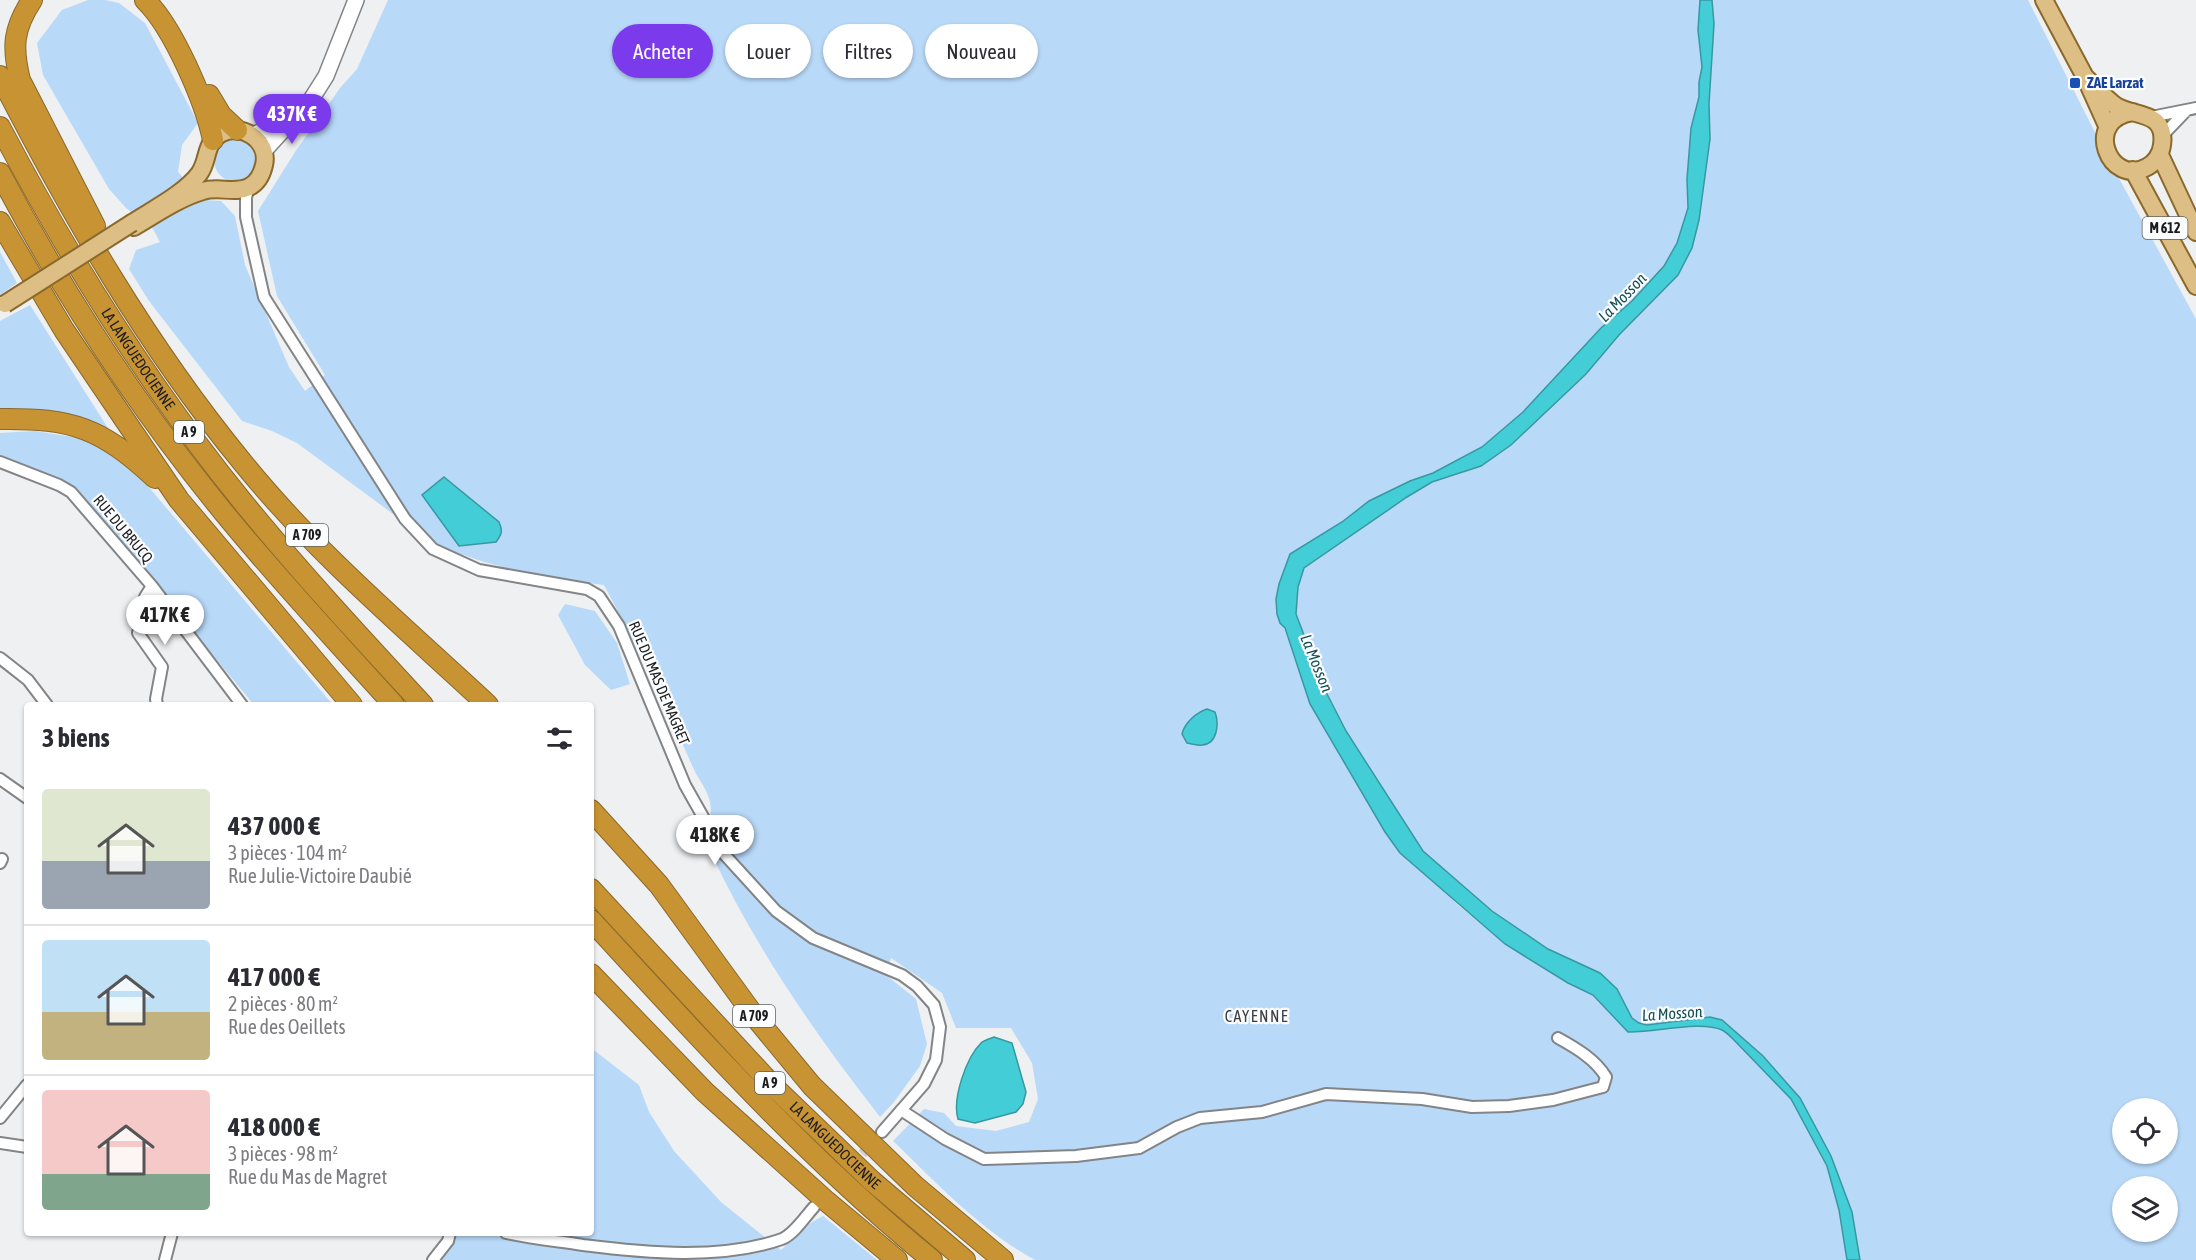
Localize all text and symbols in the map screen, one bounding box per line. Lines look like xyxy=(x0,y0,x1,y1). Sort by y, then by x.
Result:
chip: Acheter xyxy=(612,24,713,78)
chip: Louer xyxy=(725,24,811,78)
chip: Filtres xyxy=(823,24,913,78)
chip: Nouveau xyxy=(925,24,1038,78)
place label: ZAE Larzat xyxy=(2087,74,2144,91)
marker: ZAE Larzat xyxy=(2068,76,2082,90)
pin: 437K € xyxy=(243,94,341,145)
text: 437K € xyxy=(267,102,317,125)
road number: M 612 xyxy=(2142,217,2188,239)
water label: La Mosson xyxy=(1594,269,1650,325)
street label: LA LANGUEDOCIENNE xyxy=(98,305,179,413)
road number: A 9 xyxy=(174,421,204,443)
street label: RUE DU BRUCQ xyxy=(90,492,157,566)
road number: A 709 xyxy=(286,524,328,546)
pin: 417K € xyxy=(116,595,214,646)
text: 417K € xyxy=(140,603,190,626)
street label: RUE DU MAS DE MAGRET xyxy=(626,618,693,748)
water label: La Mosson xyxy=(1297,632,1337,695)
icon: filters xyxy=(543,722,576,755)
text: 3 biens xyxy=(42,723,110,753)
text: 437 000 € xyxy=(228,811,320,841)
icon: home xyxy=(90,813,162,885)
pin: 418K € xyxy=(666,815,764,866)
text: 418K € xyxy=(690,823,740,846)
text: 3 pièces · 104 m² xyxy=(228,841,347,864)
text: Rue Julie-Victoire Daubié xyxy=(228,864,412,887)
text: 417 000 € xyxy=(228,962,320,992)
icon: home xyxy=(90,964,162,1036)
text: 2 pièces · 80 m² xyxy=(228,992,338,1015)
water label: La Mosson xyxy=(1641,1002,1703,1024)
road number: A 709 xyxy=(733,1005,775,1027)
district label: CAYENNE xyxy=(1225,1007,1289,1025)
text: Rue des Oeillets xyxy=(228,1015,346,1038)
road number: A 9 xyxy=(755,1072,785,1094)
street label: LA LANGUEDOCIENNE xyxy=(787,1098,884,1193)
map controls xyxy=(2112,1098,2178,1242)
button: locate xyxy=(2112,1098,2178,1164)
text: 418 000 € xyxy=(228,1112,320,1142)
icon: home xyxy=(90,1114,162,1186)
text: 3 pièces · 98 m² xyxy=(228,1142,338,1165)
text: Rue du Mas de Magret xyxy=(228,1165,387,1188)
button: layers xyxy=(2112,1176,2178,1242)

